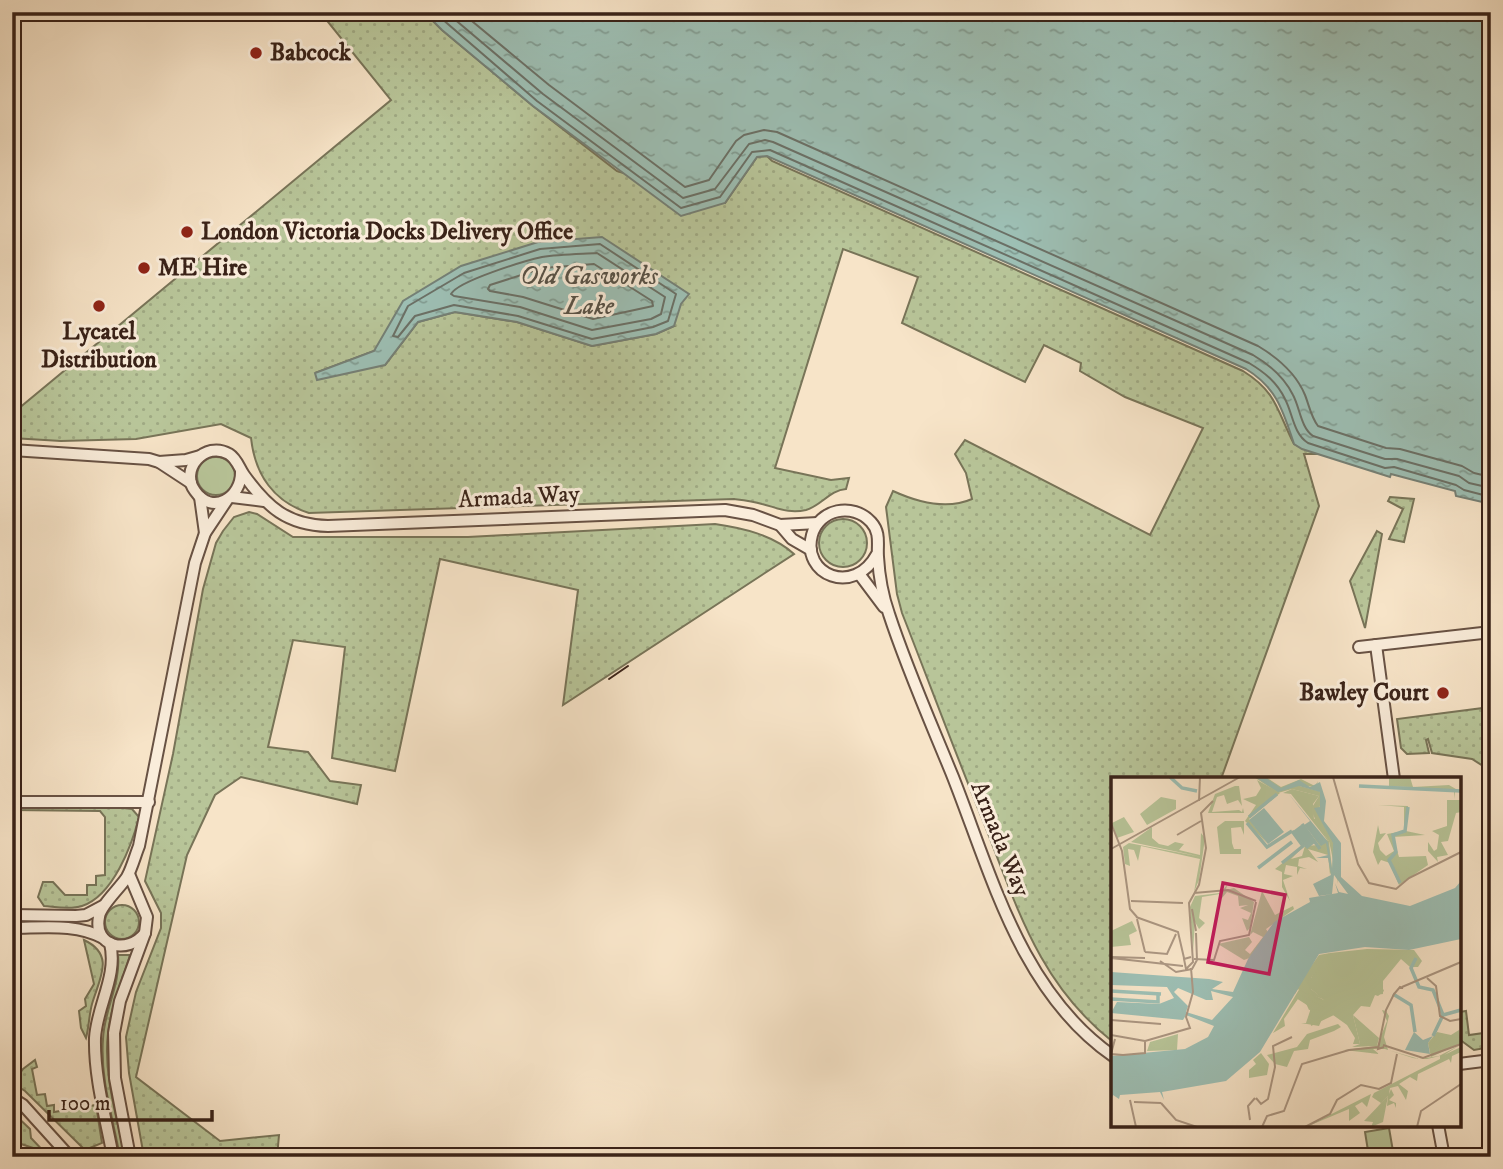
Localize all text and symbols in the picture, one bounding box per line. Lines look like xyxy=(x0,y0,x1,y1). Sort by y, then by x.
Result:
place label: Babcock xyxy=(270,38,352,68)
marker: Babcock xyxy=(248,45,264,61)
place label: London Victoria Docks Delivery Office xyxy=(201,217,573,247)
marker: London Victoria Docks Delivery Office xyxy=(179,224,195,240)
place label: ME Hire xyxy=(158,253,247,283)
marker: ME Hire xyxy=(136,260,152,276)
water label: Old Gasworks Lake xyxy=(520,260,659,323)
marker: Lycatel Distribution xyxy=(91,298,107,314)
place label: Lycatel Distribution xyxy=(41,317,157,375)
street label: Armada Way xyxy=(457,479,581,515)
place label: Bawley Court xyxy=(1299,678,1429,708)
marker: Bawley Court xyxy=(1435,685,1451,701)
street label: Armada Way xyxy=(963,777,1037,902)
inset map xyxy=(1111,777,1461,1127)
scale bar xyxy=(49,1078,212,1122)
text: 100 m xyxy=(60,1091,111,1117)

